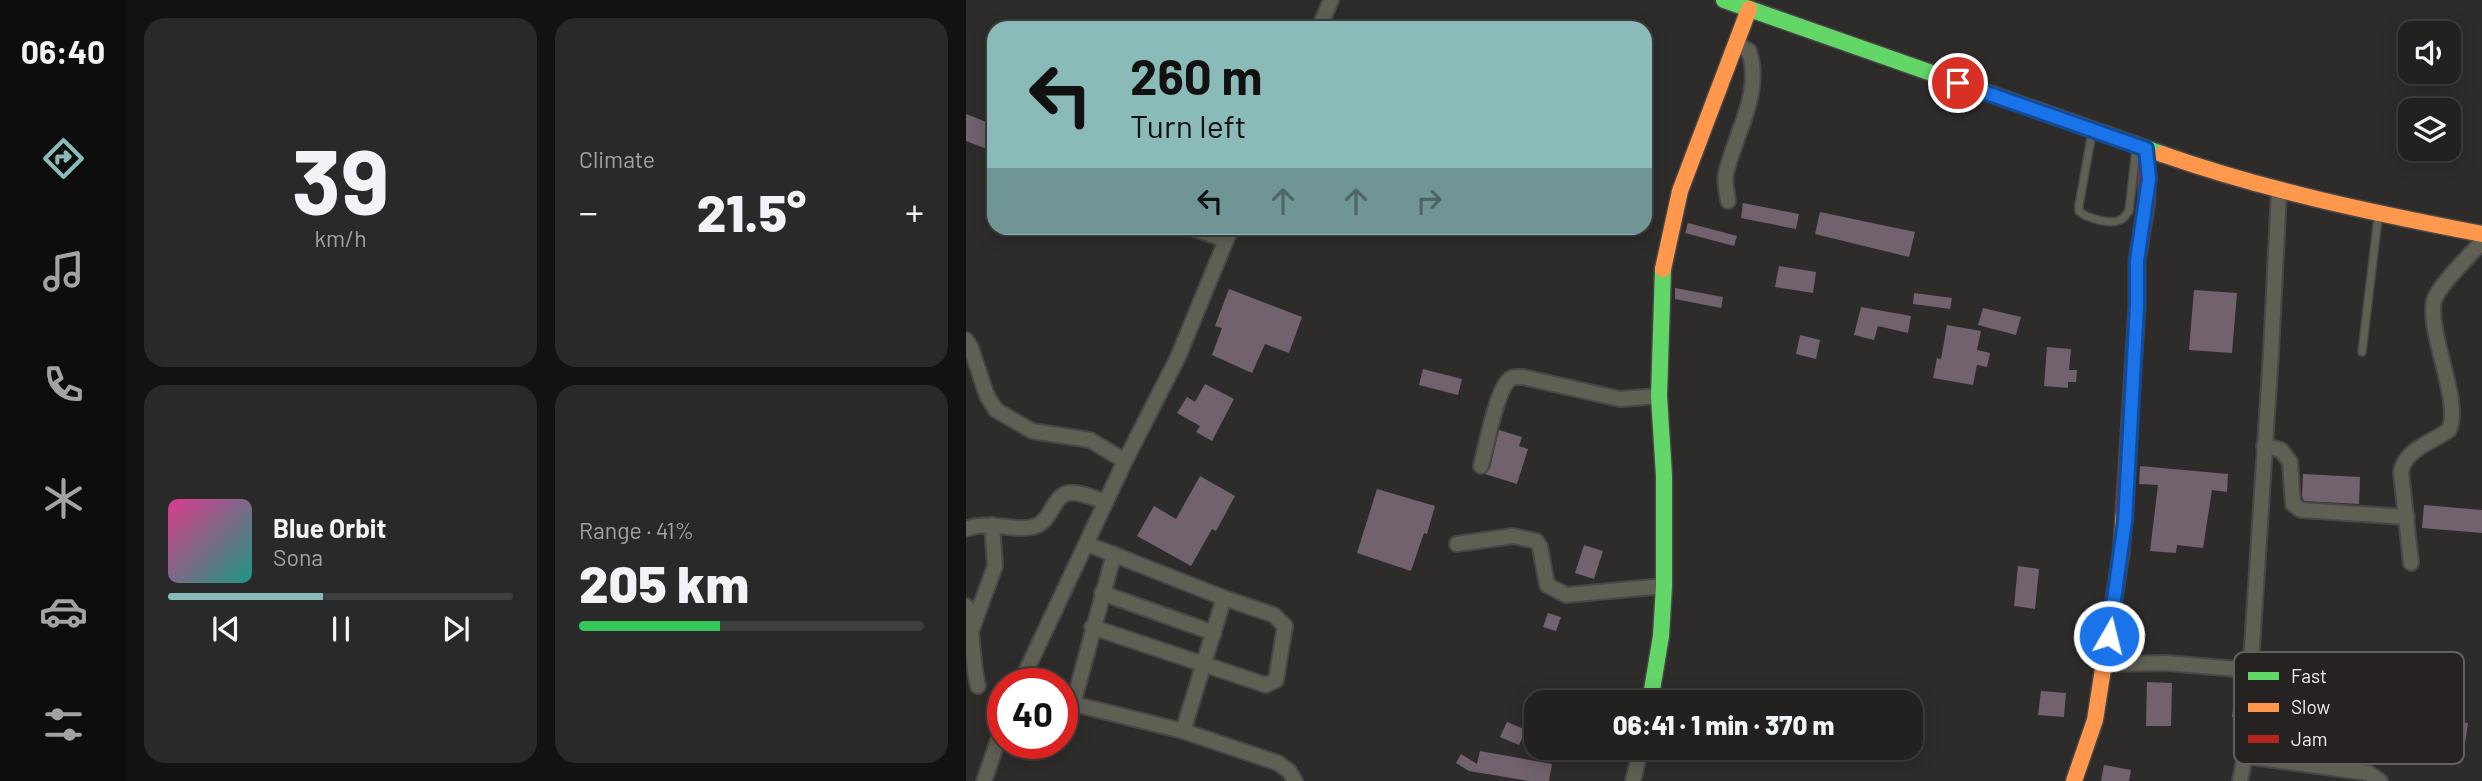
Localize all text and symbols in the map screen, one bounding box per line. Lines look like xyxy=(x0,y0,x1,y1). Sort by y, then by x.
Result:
map controls xyxy=(2398,21,2461,161)
button: sound xyxy=(2398,21,2461,84)
text: 06:40 xyxy=(21,32,105,70)
text: 260 m xyxy=(1130,46,1262,105)
icon: left xyxy=(1015,49,1106,140)
pin xyxy=(1928,53,1988,113)
icon: arrive xyxy=(1939,64,1977,102)
button: layers xyxy=(2398,98,2461,161)
text: Turn left xyxy=(1130,106,1247,144)
text: 39 xyxy=(292,124,389,233)
icon: directions xyxy=(39,134,88,183)
text: Climate xyxy=(579,145,655,173)
text: 21.5° xyxy=(697,180,806,242)
icon: left xyxy=(1191,182,1229,220)
icon: ahead xyxy=(1264,182,1302,220)
icon: ahead xyxy=(1337,182,1375,220)
icon: right xyxy=(1410,182,1448,220)
text: − xyxy=(579,188,598,234)
text: + xyxy=(905,188,924,234)
text: km/h xyxy=(314,224,367,252)
icon: music xyxy=(39,247,88,296)
icon: phone xyxy=(39,360,88,409)
icon: climate xyxy=(39,474,88,523)
text: Blue Orbit xyxy=(273,512,386,543)
text: Range · 41% xyxy=(579,516,694,544)
text: Sona xyxy=(273,543,323,571)
text: 205 km xyxy=(579,551,749,613)
icon: car xyxy=(39,587,88,636)
position arrow xyxy=(2072,599,2146,673)
icon: previous xyxy=(207,610,245,648)
icon: pause xyxy=(322,610,360,648)
icon: next xyxy=(437,610,475,648)
legend xyxy=(2234,652,2464,764)
text: Fast xyxy=(2291,664,2327,687)
speed limit sign: 40 xyxy=(987,668,1078,759)
text: Slow xyxy=(2291,695,2330,718)
icon: filters xyxy=(39,700,88,749)
text: 06:41 · 1 min · 370 m xyxy=(1613,709,1834,740)
text: Jam xyxy=(2291,727,2327,750)

